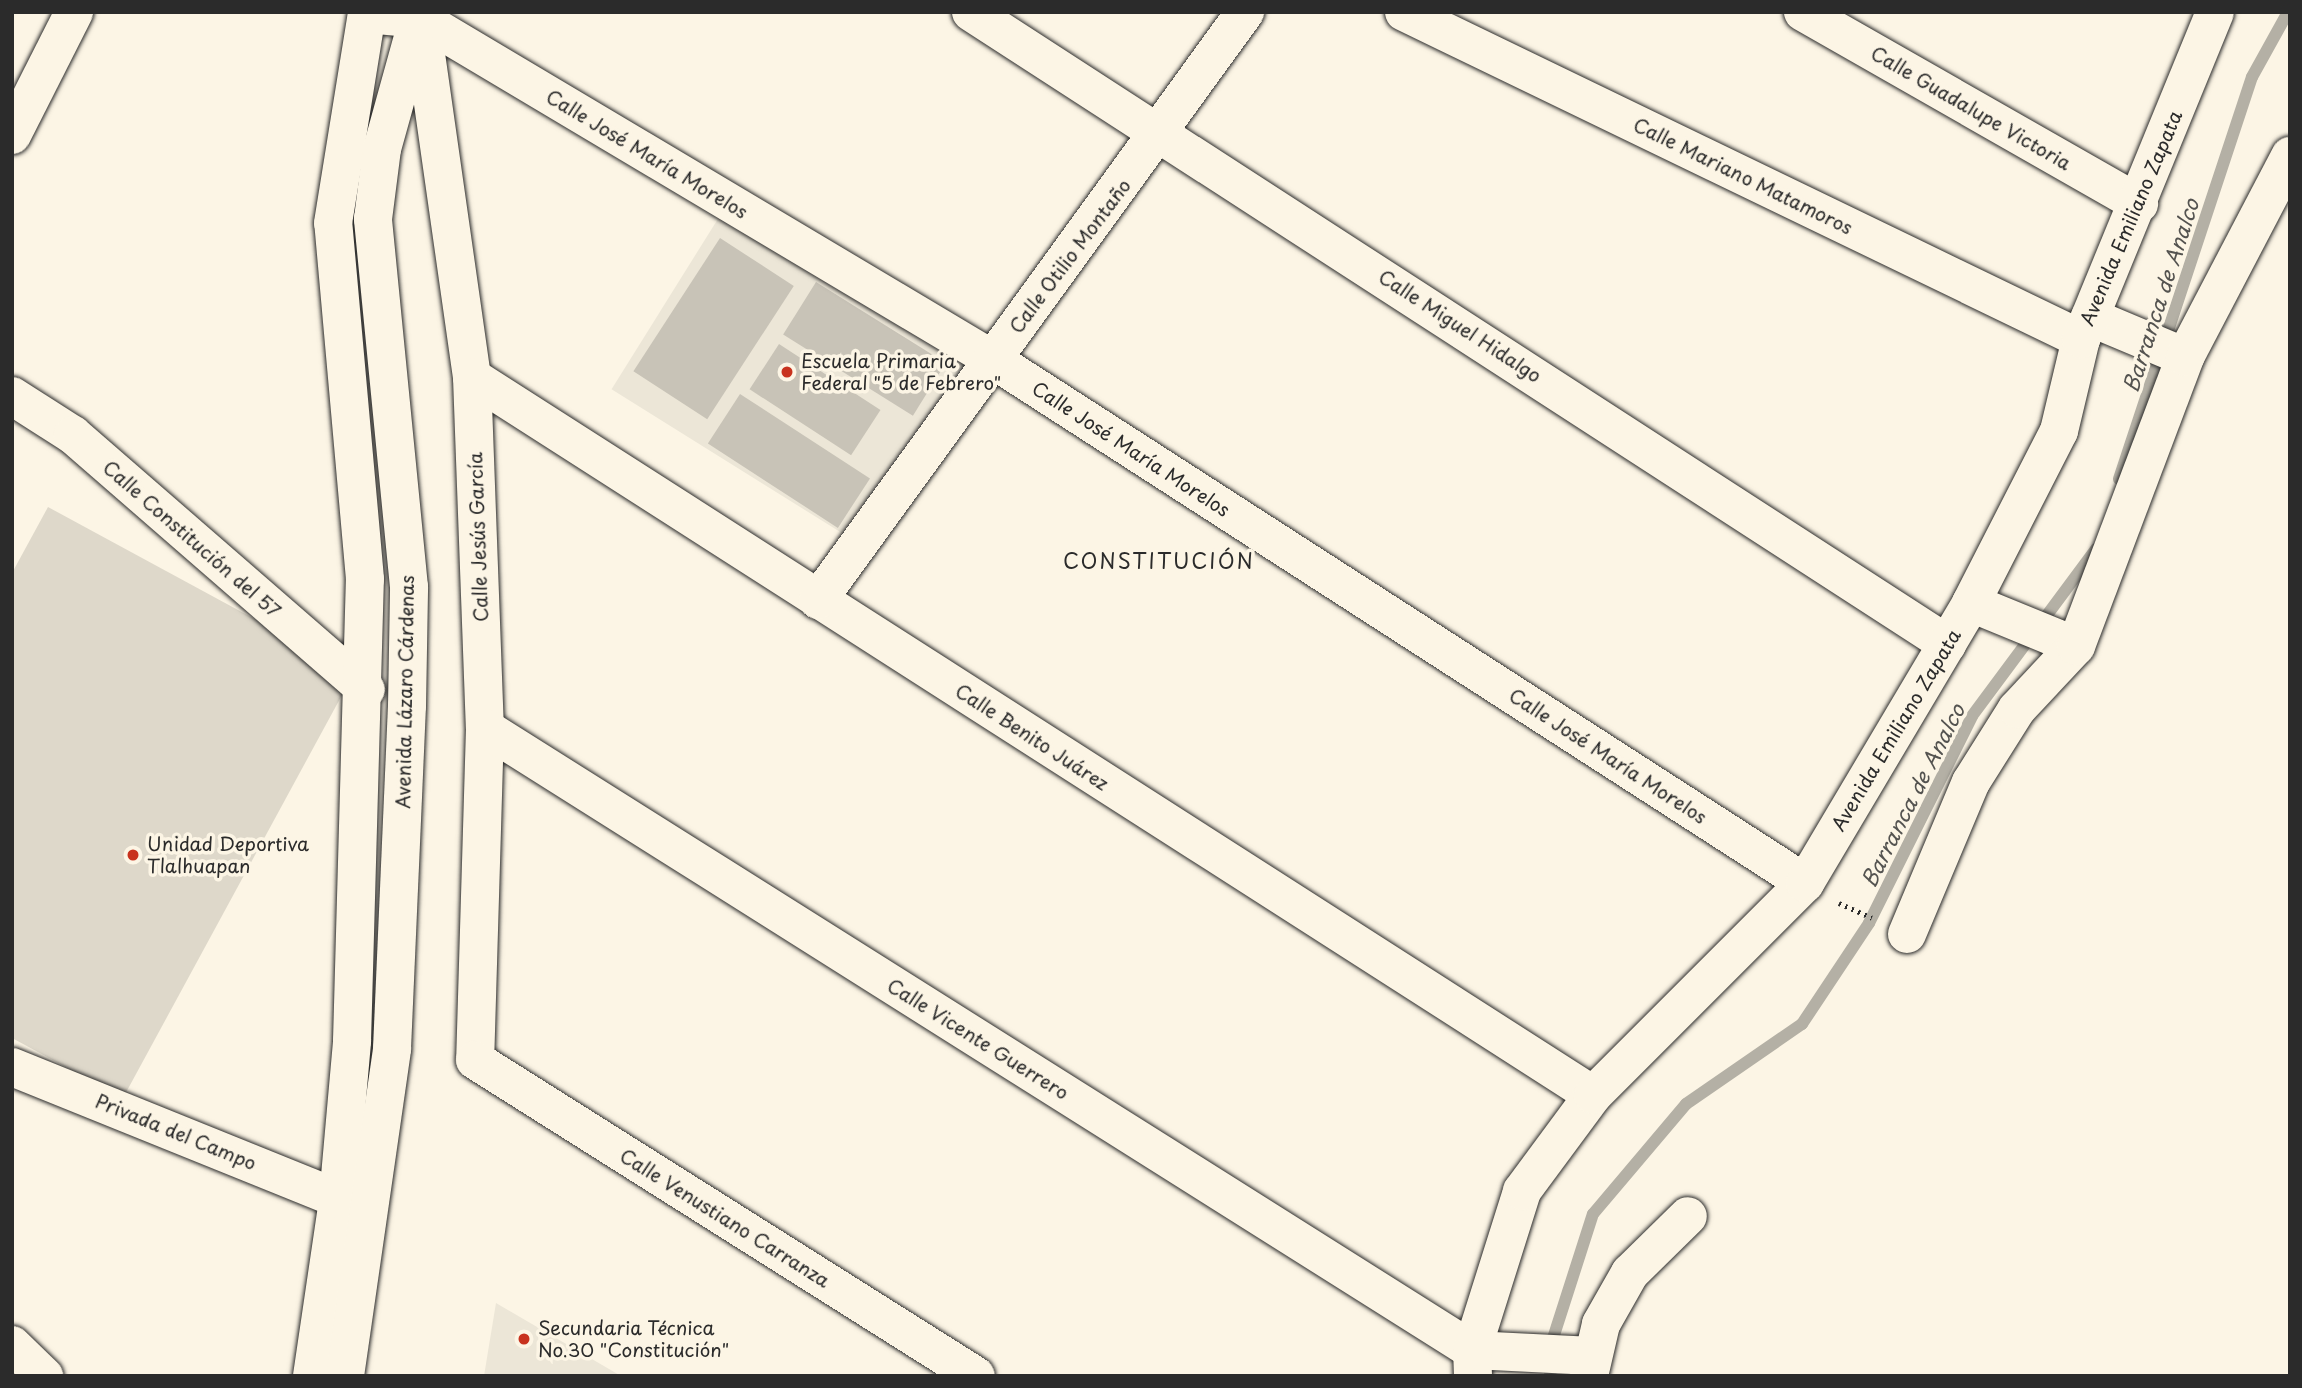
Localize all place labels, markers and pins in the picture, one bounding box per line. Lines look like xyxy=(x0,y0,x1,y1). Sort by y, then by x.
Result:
place label: Escuela Primaria Federal "5 de Febrero" xyxy=(801,350,1002,394)
marker: Escuela Primaria Federal "5 de Febrero" xyxy=(779,364,795,380)
place label: Unidad Deportiva Tlalhuapan xyxy=(147,833,310,877)
marker: Unidad Deportiva Tlalhuapan xyxy=(125,847,141,863)
place label: Secundaria Técnica No.30 "Constitución" xyxy=(538,1317,730,1361)
marker: Secundaria Técnica No.30 "Constitución" xyxy=(516,1331,532,1347)

